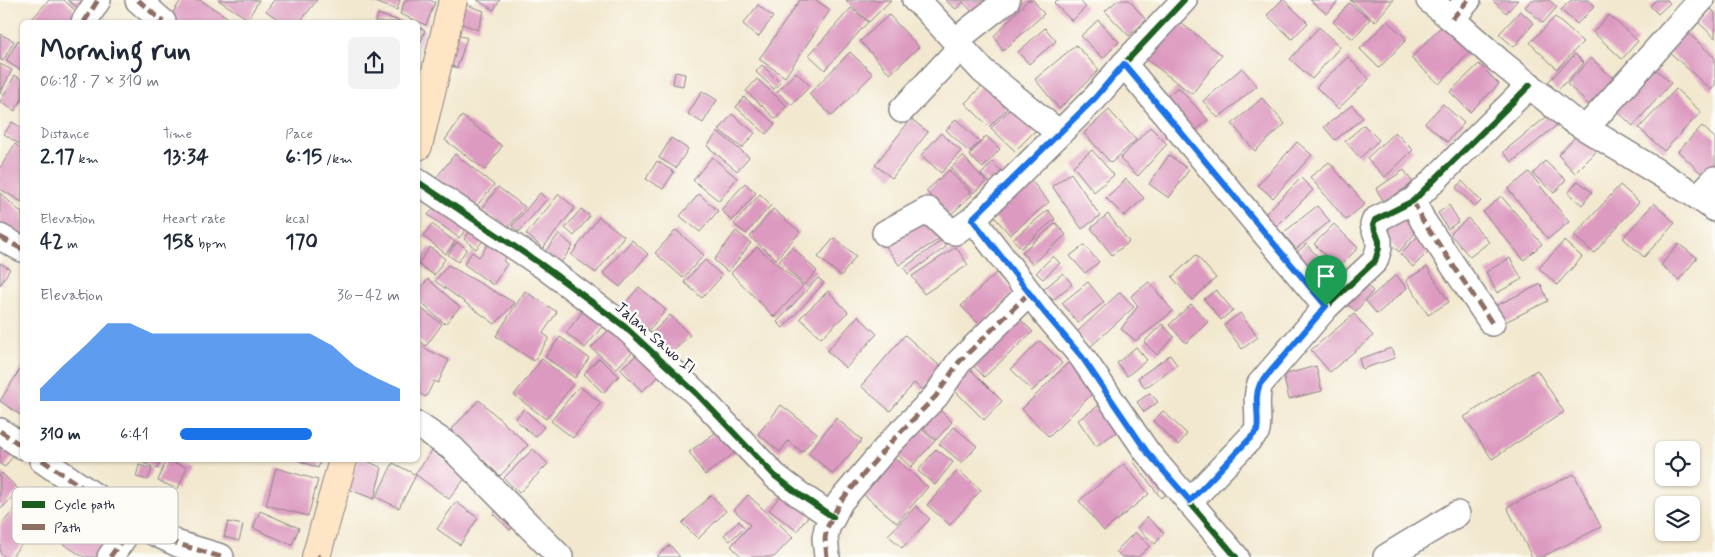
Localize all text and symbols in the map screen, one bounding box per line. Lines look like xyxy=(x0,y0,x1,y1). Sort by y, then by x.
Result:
text: Morning run xyxy=(40,33,191,70)
button: share xyxy=(348,37,400,89)
text: 06:18 · 7 × 310 m xyxy=(40,71,159,92)
text: Distance xyxy=(40,125,89,143)
text: Time xyxy=(163,125,192,143)
text: Pace xyxy=(285,125,313,143)
text: 2.17 xyxy=(40,143,75,171)
text: 13:34 xyxy=(163,143,209,171)
text: 6:15 xyxy=(285,143,322,171)
text: km xyxy=(75,150,99,168)
text: /km xyxy=(322,150,353,168)
text: Elevation xyxy=(40,210,95,228)
text: Heart rate xyxy=(163,210,226,228)
text: kcal xyxy=(285,210,309,228)
text: 42 xyxy=(40,228,63,256)
text: 158 xyxy=(163,228,195,256)
text: 170 xyxy=(285,228,318,256)
text: m xyxy=(63,235,78,253)
text: bpm xyxy=(195,235,227,253)
pin xyxy=(1305,255,1347,306)
icon: arrive xyxy=(1312,262,1340,290)
text: Elevation xyxy=(40,285,103,306)
text: 36–42 m xyxy=(337,285,400,306)
street label: Jalan Sawo II xyxy=(610,297,700,379)
text: 310 m xyxy=(40,424,81,445)
text: 6:41 xyxy=(120,424,149,445)
map controls xyxy=(1655,441,1700,541)
button: locate xyxy=(1655,441,1700,486)
legend xyxy=(12,487,178,544)
text: Cycle path xyxy=(54,496,115,514)
button: layers xyxy=(1655,496,1700,541)
text: Path xyxy=(54,519,81,537)

